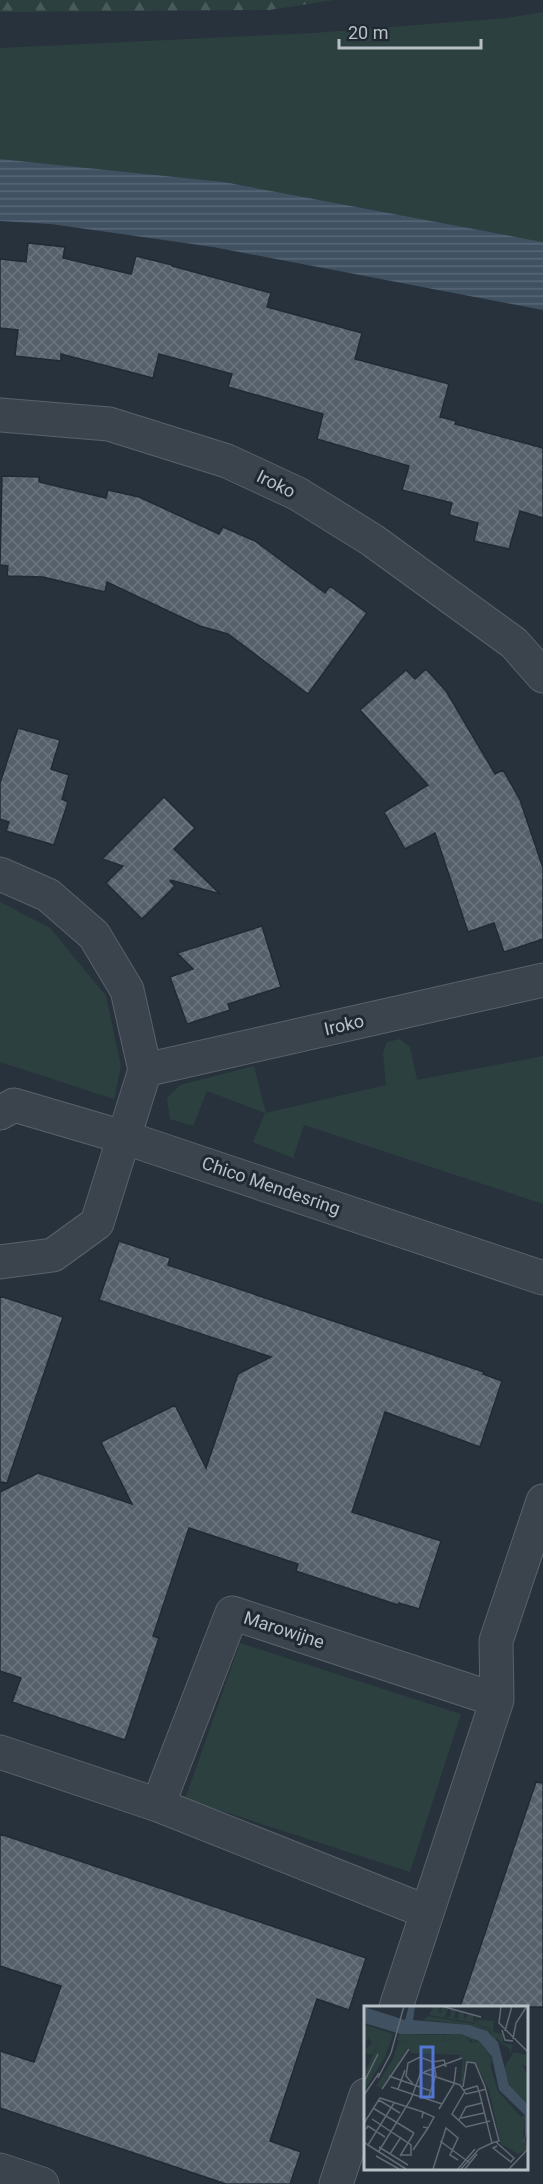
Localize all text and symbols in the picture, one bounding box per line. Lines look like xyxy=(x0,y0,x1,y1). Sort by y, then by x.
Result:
scale bar xyxy=(339,12,482,50)
text: 20 m xyxy=(348,22,388,43)
street label: Iroko xyxy=(253,465,299,502)
street label: Iroko xyxy=(322,1010,366,1039)
street label: Chico Mendesring xyxy=(199,1152,343,1219)
street label: Marowijne xyxy=(241,1607,327,1652)
inset map xyxy=(364,2006,528,2169)

